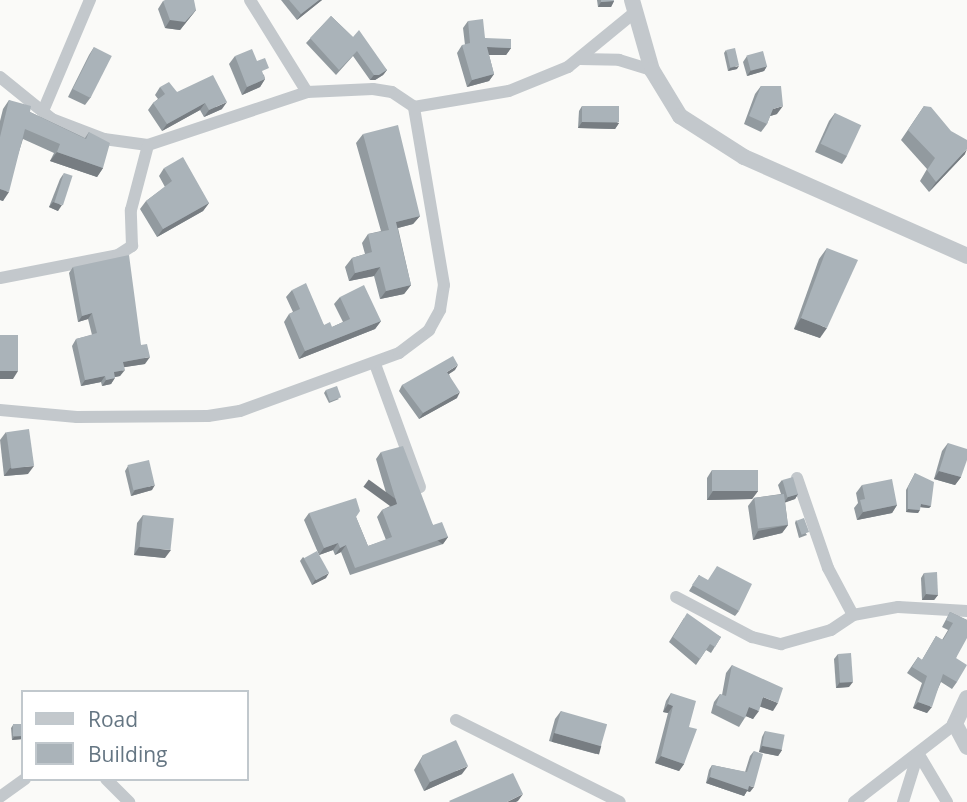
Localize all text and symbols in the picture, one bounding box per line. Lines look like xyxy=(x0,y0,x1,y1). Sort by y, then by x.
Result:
legend xyxy=(21,690,248,781)
text: Road xyxy=(88,705,138,733)
text: Building xyxy=(88,740,167,768)

